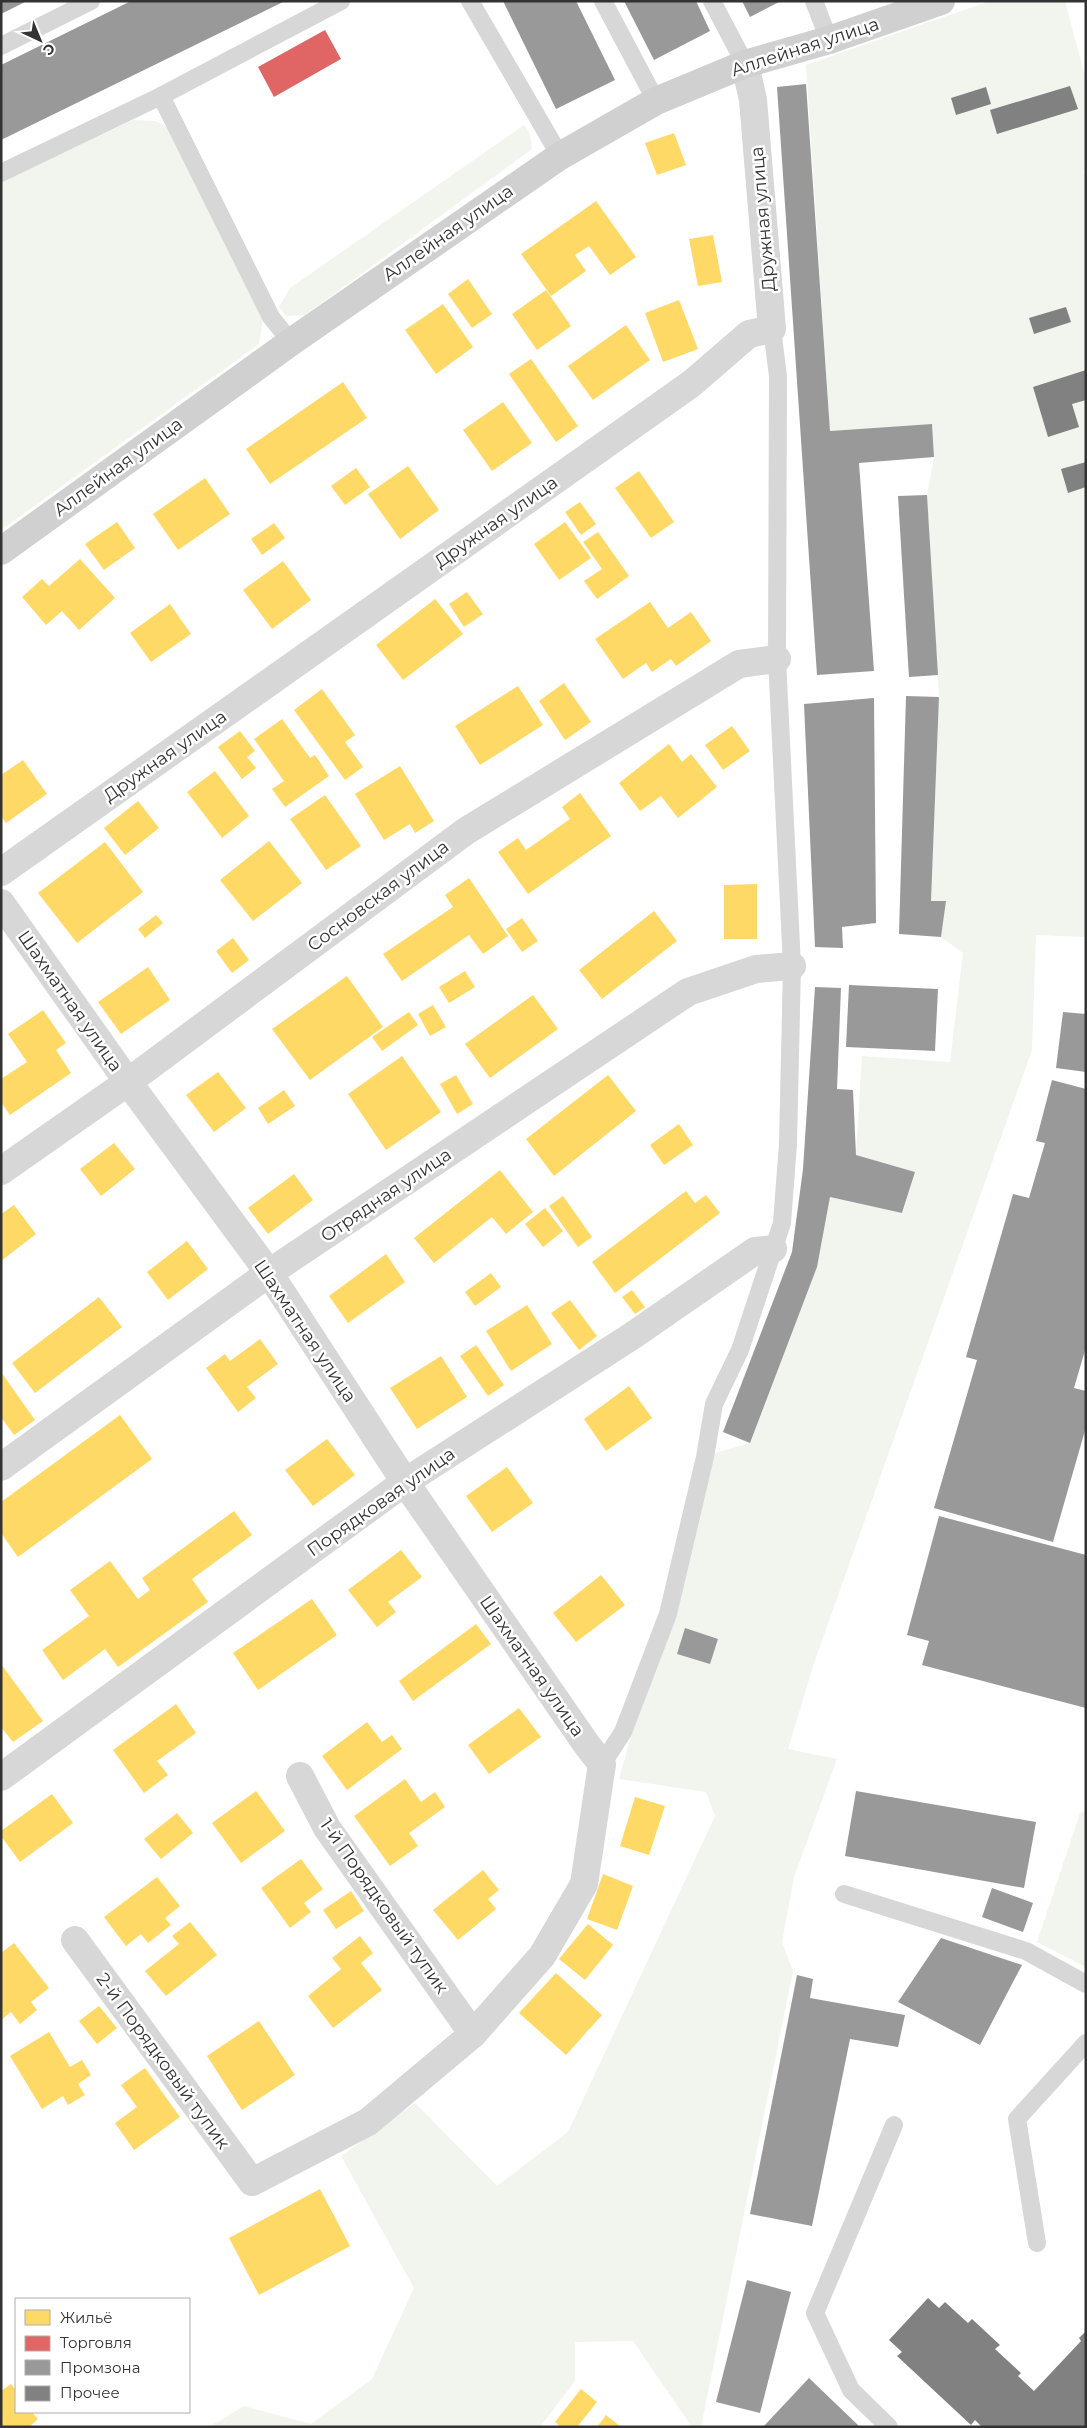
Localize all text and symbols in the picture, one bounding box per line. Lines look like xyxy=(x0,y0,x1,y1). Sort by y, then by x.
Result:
street label: Аллейная улица xyxy=(728,13,882,81)
north arrow xyxy=(15,15,65,65)
text: С xyxy=(39,39,59,59)
street label: Дружная улица xyxy=(746,146,780,292)
street label: Аллейная улица xyxy=(379,180,517,286)
street label: Аллейная улица xyxy=(49,413,187,521)
street label: Дружная улица xyxy=(430,471,562,573)
street label: Дружная улица xyxy=(99,705,231,807)
street label: Сосновская улица xyxy=(303,836,453,956)
street label: Шахматная улица xyxy=(13,926,127,1076)
street label: Отрядная улица xyxy=(317,1143,455,1247)
street label: Шахматная улица xyxy=(249,1255,361,1407)
street label: Порядковая улица xyxy=(303,1443,459,1561)
street label: Шахматная улица xyxy=(475,1591,589,1741)
street label: 1-й Порядковый тупик xyxy=(315,1814,453,1998)
street label: 2-й Порядковый тупик xyxy=(92,1969,235,2154)
legend xyxy=(15,2298,190,2413)
text: Жильё xyxy=(60,2308,113,2327)
text: Торговля xyxy=(60,2333,132,2352)
text: Промзона xyxy=(60,2358,140,2377)
text: Прочее xyxy=(60,2383,120,2402)

